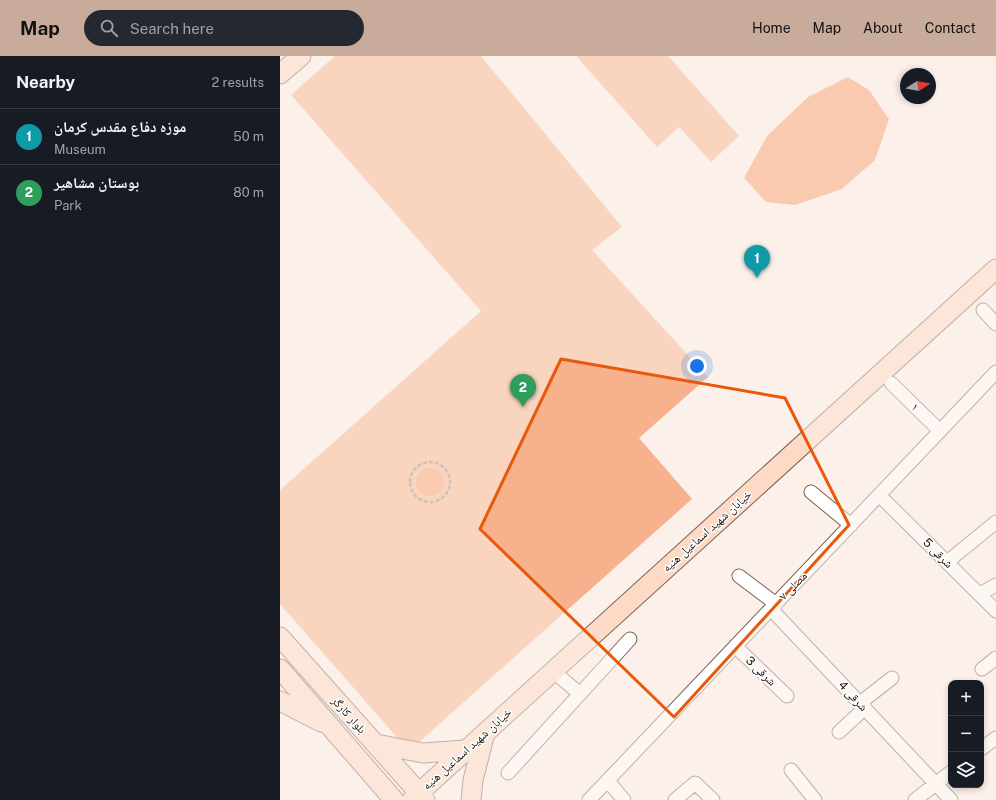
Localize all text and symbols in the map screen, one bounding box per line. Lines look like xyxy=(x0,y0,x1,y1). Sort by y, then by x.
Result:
search box xyxy=(84,10,364,46)
text: Map xyxy=(20,17,60,39)
icon: search xyxy=(98,17,120,39)
text: Search here xyxy=(130,20,214,37)
text: Home xyxy=(752,20,791,36)
text: Map xyxy=(813,20,841,36)
text: About xyxy=(863,20,903,36)
text: Contact xyxy=(925,20,976,36)
north arrow xyxy=(900,68,936,104)
text: Nearby xyxy=(16,72,75,92)
text: 2 results xyxy=(212,75,264,90)
text: موزه دفاع مقدس کرمان xyxy=(54,118,186,135)
text: 1 xyxy=(26,129,32,144)
text: 50 m xyxy=(233,129,264,144)
text: Museum xyxy=(54,142,106,157)
text: بوستان مشاهیر xyxy=(54,174,139,191)
text: 2 xyxy=(25,185,33,200)
text: 80 m xyxy=(233,185,264,200)
text: Park xyxy=(54,198,82,213)
pin: 1 xyxy=(744,245,770,278)
your location xyxy=(687,356,707,376)
pin: 2 xyxy=(510,374,536,407)
street label: ۱ xyxy=(908,400,922,414)
street label: خیابان شهید اسماعیل هنیه xyxy=(660,487,755,575)
street label: شرقی 5 xyxy=(920,535,956,571)
street label: مصلی ۷ xyxy=(776,569,810,603)
street label: شرقی 3 xyxy=(743,653,779,689)
street label: شرقی 4 xyxy=(835,678,871,714)
map controls xyxy=(948,680,984,788)
button: + xyxy=(948,680,984,716)
street label: بلوار کارگر xyxy=(328,693,369,737)
street label: خیابان شهید اسماعیل هنیه xyxy=(420,705,515,793)
button: − xyxy=(948,716,984,752)
button: layers xyxy=(948,752,984,788)

